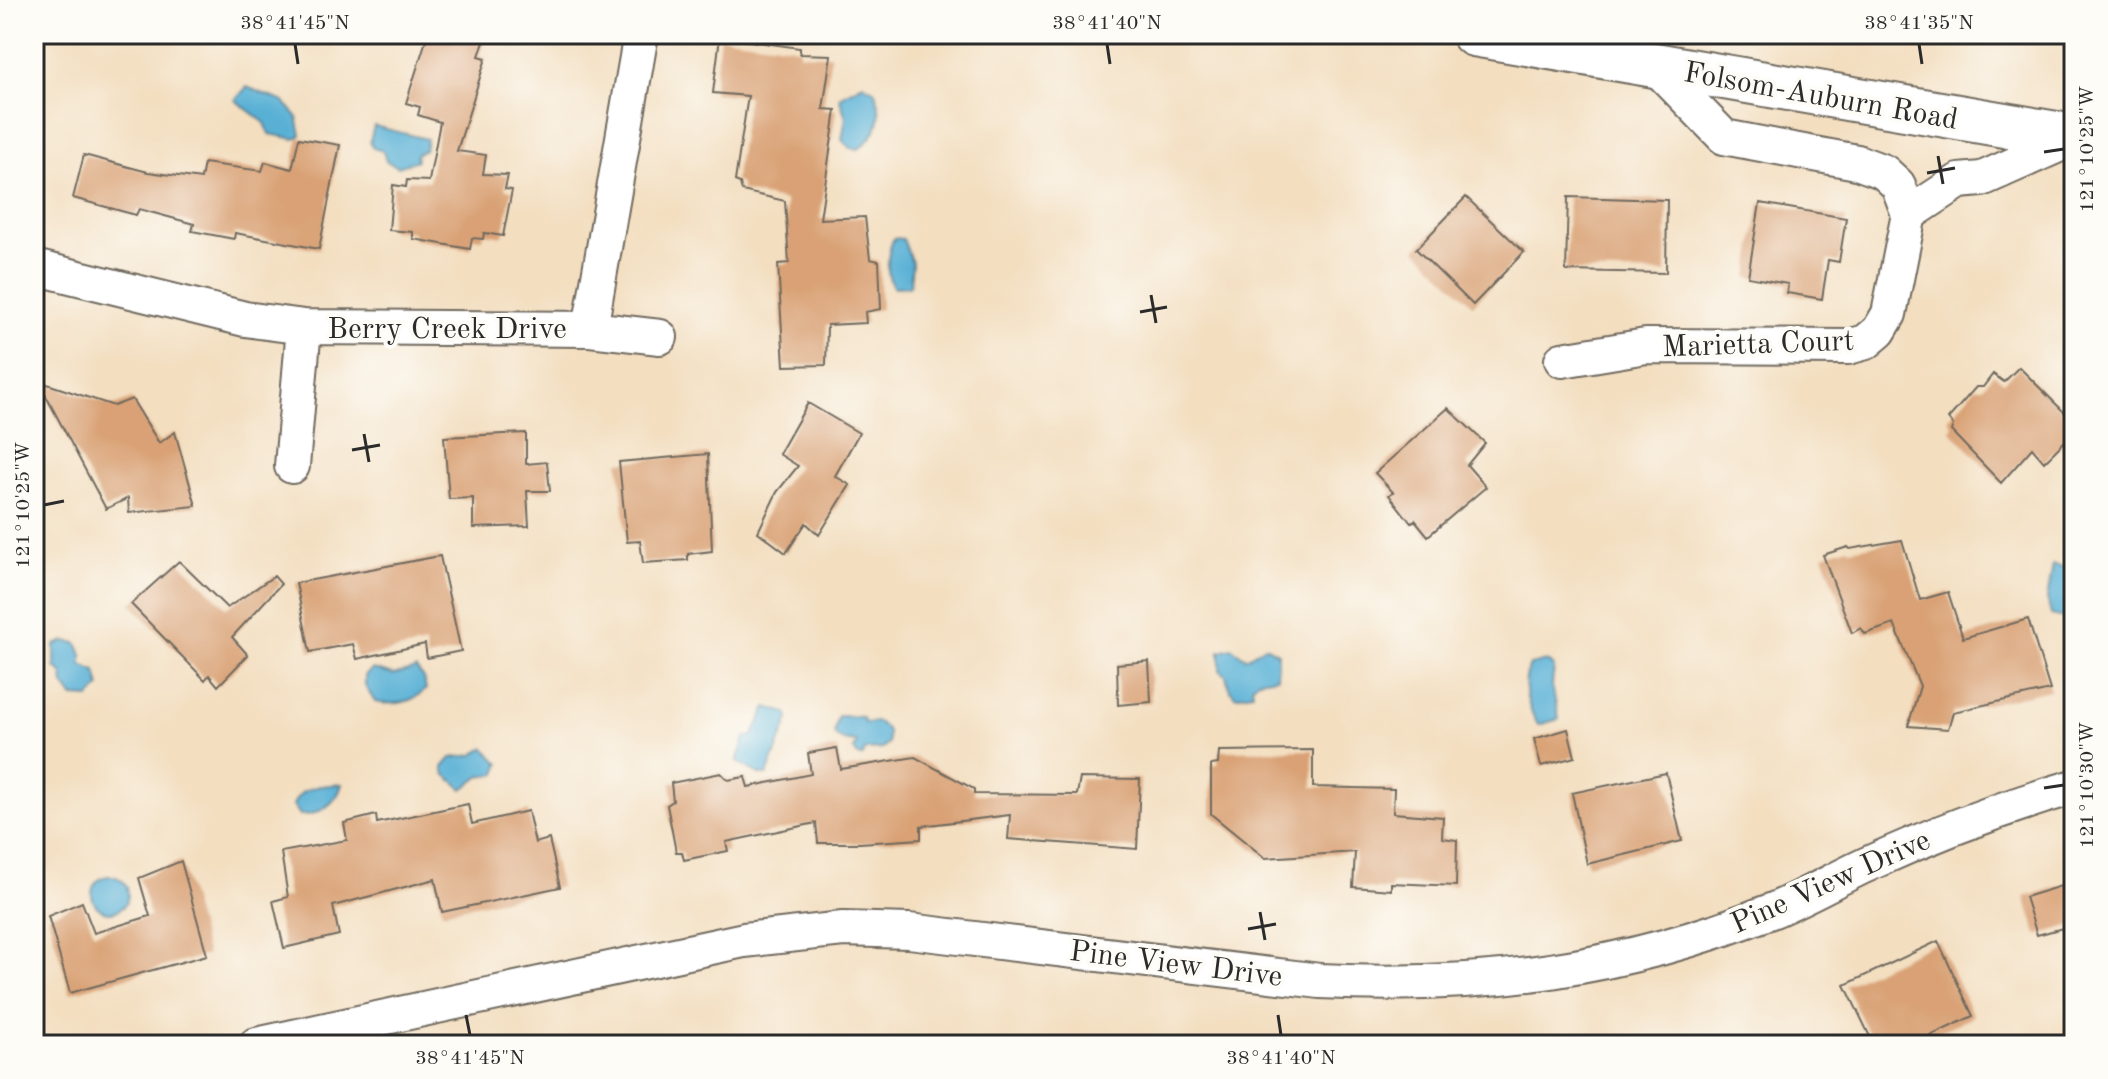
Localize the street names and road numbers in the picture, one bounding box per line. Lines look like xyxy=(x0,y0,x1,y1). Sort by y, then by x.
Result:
street label: Folsom-Auburn Road xyxy=(1681,58,1960,136)
street label: Berry Creek Drive xyxy=(327,315,567,345)
street label: Marietta Court xyxy=(1662,327,1855,363)
street label: Pine View Drive xyxy=(1727,826,1935,940)
street label: Pine View Drive xyxy=(1068,937,1284,993)

